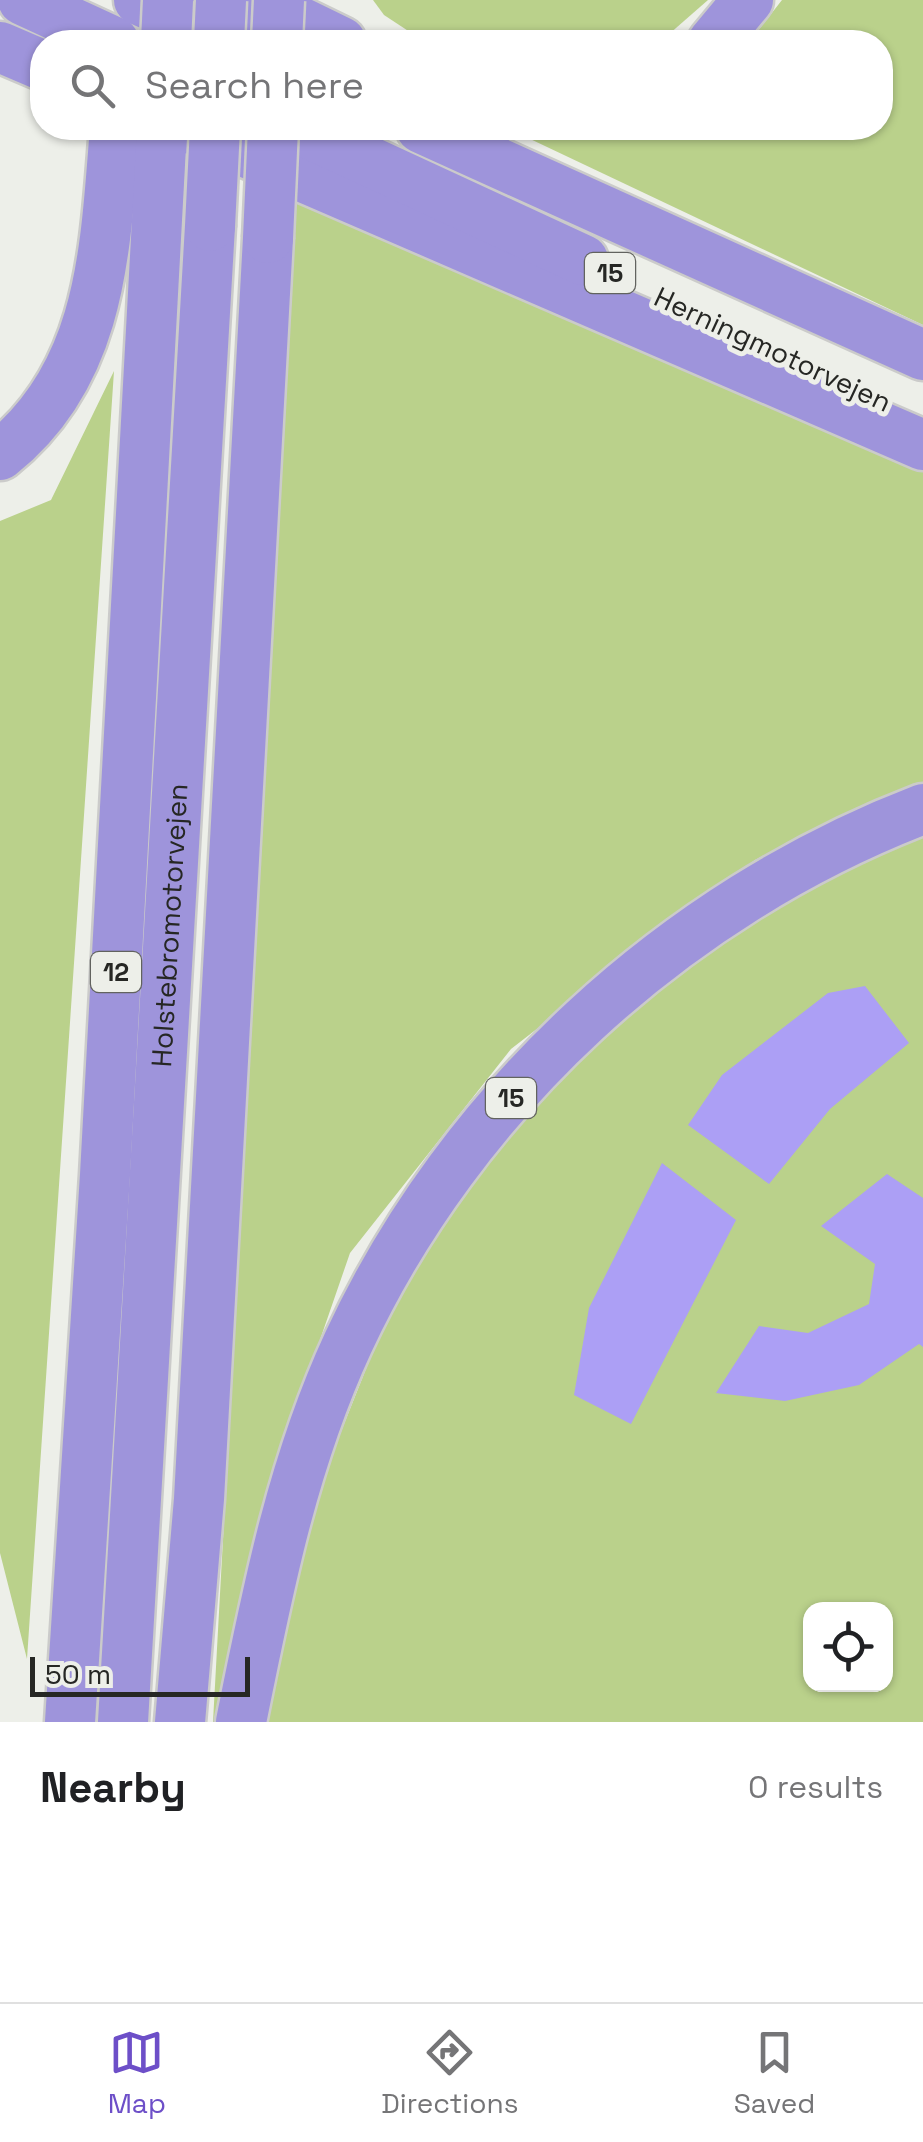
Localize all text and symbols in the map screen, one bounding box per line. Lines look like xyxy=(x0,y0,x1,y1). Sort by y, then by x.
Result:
search box xyxy=(30,30,893,140)
icon: search xyxy=(65,58,120,113)
text: Search here xyxy=(145,61,364,109)
road number: 15 xyxy=(585,253,635,293)
street label: Herningmotorvejen xyxy=(649,278,897,420)
street label: Holstebromotorvejen xyxy=(143,782,196,1068)
road number: 12 xyxy=(91,952,141,992)
road number: 15 xyxy=(486,1078,536,1118)
map controls xyxy=(803,1602,893,1692)
button: locate xyxy=(803,1602,893,1692)
scale bar xyxy=(30,1652,250,1696)
text: 50 m xyxy=(45,1656,111,1692)
text: Nearby xyxy=(40,1761,186,1814)
text: 0 results xyxy=(748,1767,883,1807)
tab: Map xyxy=(108,2025,166,2121)
tab: Directions xyxy=(381,2025,518,2121)
tab: Saved xyxy=(734,2025,815,2121)

